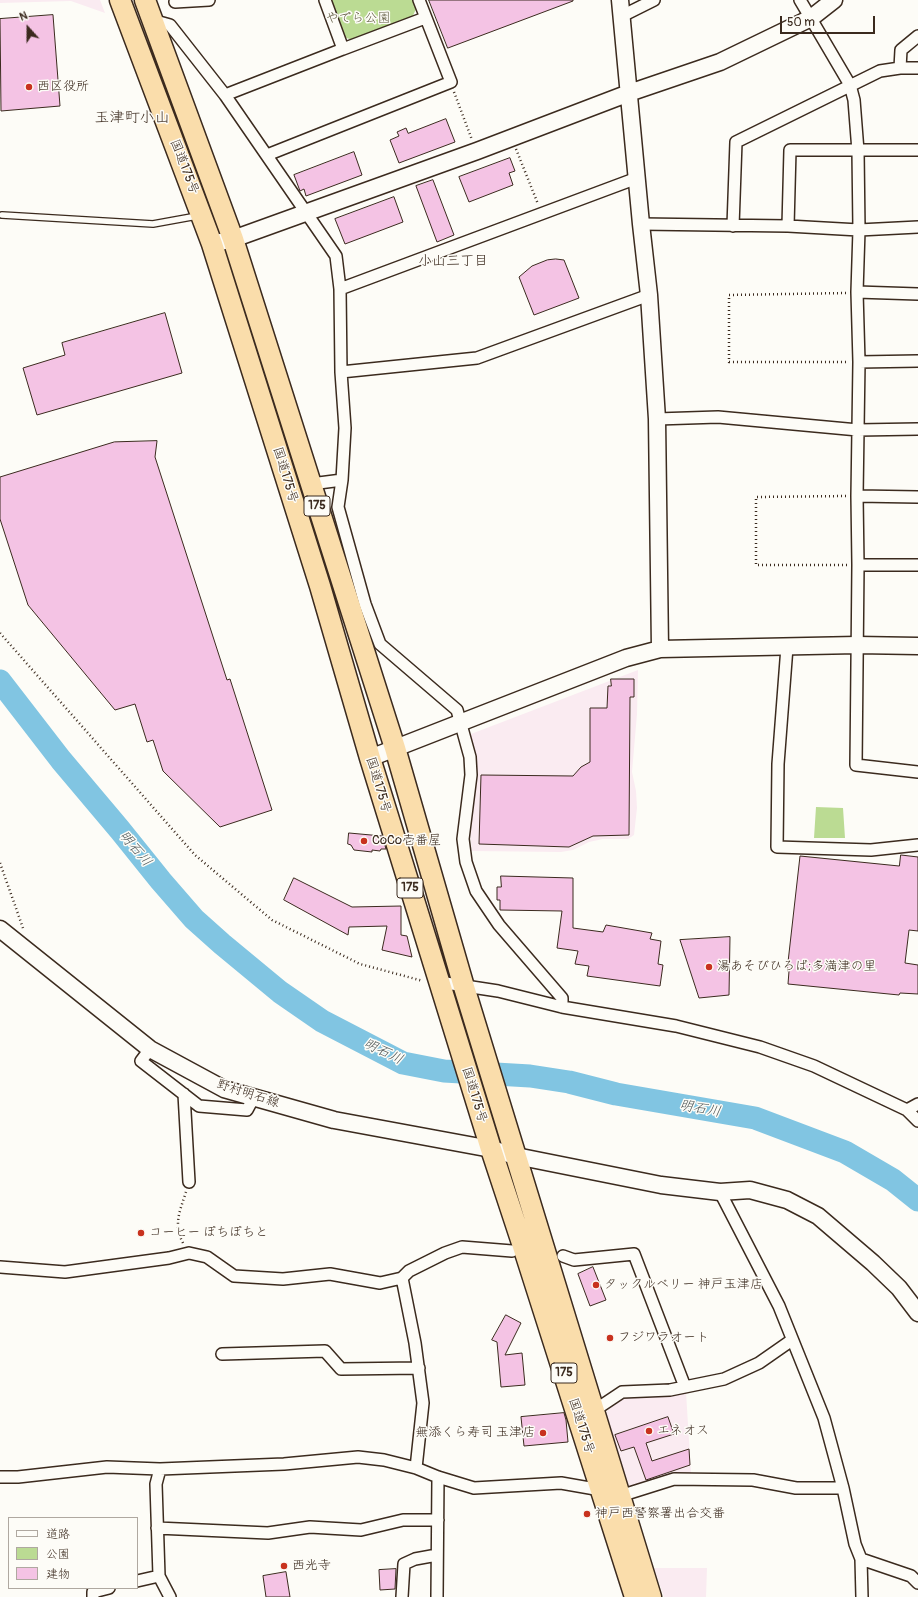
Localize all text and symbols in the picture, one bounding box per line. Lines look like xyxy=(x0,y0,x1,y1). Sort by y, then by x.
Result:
north arrow xyxy=(8,8,48,48)
scale bar xyxy=(782,8,877,34)
text: N xyxy=(18,9,29,24)
park label: やでら公園 xyxy=(326,11,390,27)
text: 50 m xyxy=(787,15,815,30)
place label: 西区役所 xyxy=(37,79,89,95)
marker: 西区役所 xyxy=(24,82,34,92)
district label: 玉津町小山 xyxy=(95,109,169,127)
street label: 国道175号 xyxy=(166,137,202,197)
district label: 小山三丁目 xyxy=(418,253,488,269)
street label: 国道175号 xyxy=(269,445,301,505)
road number: 175 xyxy=(304,496,330,516)
street label: 国道175号 xyxy=(362,755,394,815)
water label: 明石川 xyxy=(115,828,155,870)
place label: CoCo壱番屋 xyxy=(372,833,441,849)
marker: CoCo壱番屋 xyxy=(359,836,369,846)
road number: 175 xyxy=(397,878,423,898)
place label: 湯あそびひろば;多満津の里 xyxy=(717,959,877,975)
marker: 湯あそびひろば;多満津の里 xyxy=(704,962,714,972)
water label: 明石川 xyxy=(360,1035,406,1069)
street label: 国道175号 xyxy=(458,1065,490,1125)
street label: 野村明石線 xyxy=(215,1077,281,1111)
water label: 明石川 xyxy=(678,1097,722,1121)
place label: コーヒー ぼちぼちと xyxy=(149,1225,268,1241)
marker: コーヒー ぼちぼちと xyxy=(136,1228,146,1238)
place label: タックルベリー 神戸玉津店 xyxy=(604,1277,763,1293)
marker: タックルベリー 神戸玉津店 xyxy=(591,1280,601,1290)
place label: フジワラオート xyxy=(618,1330,709,1346)
marker: フジワラオート xyxy=(605,1333,615,1343)
road number: 175 xyxy=(551,1363,577,1383)
street label: 国道175号 xyxy=(565,1396,597,1456)
place label: エネオス xyxy=(657,1423,709,1439)
place label: 無添くら寿司 玉津店 xyxy=(415,1425,535,1441)
marker: エネオス xyxy=(644,1426,654,1436)
marker: 無添くら寿司 玉津店 xyxy=(538,1428,548,1438)
place label: 神戸西警察署出合交番 xyxy=(595,1506,725,1522)
marker: 神戸西警察署出合交番 xyxy=(582,1509,592,1519)
legend xyxy=(8,1517,138,1589)
text: 道路 xyxy=(46,1527,70,1542)
text: 公園 xyxy=(46,1547,70,1562)
place label: 西光寺 xyxy=(292,1558,331,1574)
marker: 西光寺 xyxy=(279,1561,289,1571)
text: 建物 xyxy=(46,1567,70,1582)

